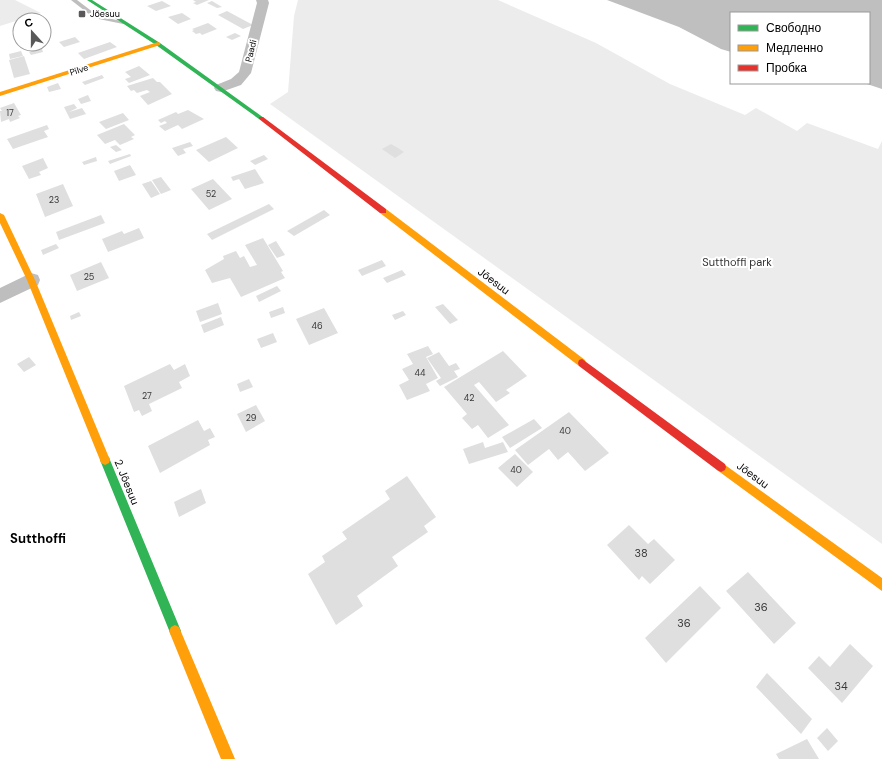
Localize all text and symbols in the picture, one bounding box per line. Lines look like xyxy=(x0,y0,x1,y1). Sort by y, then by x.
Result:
place label: Jõesuu xyxy=(90,8,120,20)
marker: Jõesuu xyxy=(77,9,87,19)
north arrow xyxy=(12,12,52,52)
legend xyxy=(730,12,870,84)
text: С xyxy=(22,15,35,31)
text: Свободно xyxy=(766,20,821,36)
street label: Paadi xyxy=(242,39,260,63)
text: Медленно xyxy=(766,40,823,56)
text: Пробка xyxy=(766,60,807,76)
street label: Pilve xyxy=(68,61,90,79)
house number: 17 xyxy=(6,107,14,119)
house number: 52 xyxy=(206,188,216,200)
house number: 23 xyxy=(49,194,59,206)
park label: Sutthoffi park xyxy=(702,255,772,269)
street label: Jõesuu xyxy=(475,264,513,298)
house number: 25 xyxy=(84,271,94,283)
house number: 46 xyxy=(311,320,323,332)
house number: 44 xyxy=(415,367,426,379)
house number: 27 xyxy=(142,390,152,402)
house number: 42 xyxy=(464,392,474,404)
house number: 29 xyxy=(246,412,257,424)
house number: 40 xyxy=(559,425,571,437)
street label: 2. Jõesuu xyxy=(112,457,142,507)
street label: Jõesuu xyxy=(734,459,772,491)
house number: 40 xyxy=(510,464,522,476)
district label: Sutthoffi xyxy=(10,530,66,547)
house number: 38 xyxy=(634,546,648,560)
house number: 36 xyxy=(754,600,768,614)
house number: 36 xyxy=(677,616,691,630)
house number: 34 xyxy=(834,679,848,693)

